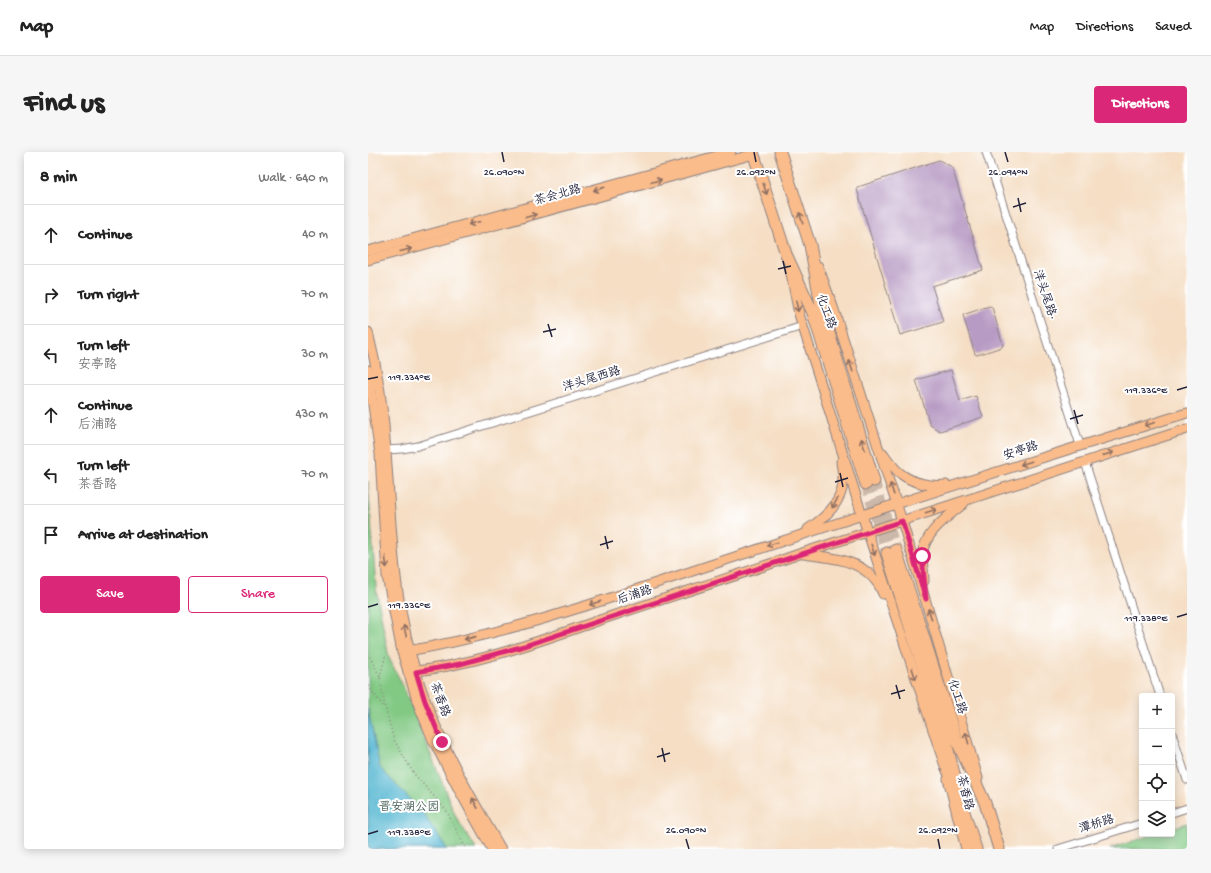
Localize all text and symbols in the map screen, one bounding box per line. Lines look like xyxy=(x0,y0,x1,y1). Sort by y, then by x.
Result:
text: Map xyxy=(20,16,53,39)
text: Map xyxy=(1030,19,1054,36)
text: Directions xyxy=(1076,19,1133,36)
text: Saved xyxy=(1155,19,1191,36)
button: Directions xyxy=(1094,86,1187,123)
text: Find us xyxy=(24,88,104,121)
text: 26.090°N xyxy=(484,167,525,179)
text: 26.092°N xyxy=(736,167,776,179)
text: 26.094°N xyxy=(988,167,1028,179)
text: 8 min xyxy=(40,168,77,188)
text: Walk · 640 m xyxy=(258,171,328,186)
one-way arrow xyxy=(650,177,663,184)
street label: 茶会北路 xyxy=(533,182,583,209)
one-way arrow xyxy=(762,183,770,195)
one-way arrow xyxy=(593,186,606,193)
one-way arrow xyxy=(797,211,804,224)
one-way arrow xyxy=(524,212,537,219)
one-way arrow xyxy=(468,219,481,227)
icon: ahead xyxy=(40,224,62,246)
text: Continue xyxy=(78,226,132,244)
text: 40 m xyxy=(302,227,328,242)
one-way arrow xyxy=(399,246,412,253)
street label: 洋头尾路· xyxy=(1029,268,1060,322)
icon: right xyxy=(40,284,62,306)
text: Turn right xyxy=(78,286,138,304)
text: 70 m xyxy=(302,287,328,302)
street label: 化工路 xyxy=(812,292,839,331)
one-way arrow xyxy=(794,299,802,312)
text: Turn left xyxy=(78,337,129,355)
icon: left xyxy=(40,344,62,366)
text: 30 m xyxy=(302,347,328,362)
text: 安亭路 xyxy=(78,358,117,373)
one-way arrow xyxy=(847,360,854,373)
street label: 洋头尾西路 xyxy=(561,364,623,395)
text: 119.334°E xyxy=(387,372,431,384)
text: 119.336°E xyxy=(1124,385,1168,397)
text: Continue xyxy=(78,397,132,415)
icon: ahead xyxy=(40,404,62,426)
text: 430 m xyxy=(295,407,328,422)
text: 后浦路 xyxy=(78,418,117,433)
one-way arrow xyxy=(1143,421,1156,428)
one-way arrow xyxy=(859,438,866,451)
street label: 安亭路 xyxy=(1001,439,1040,464)
one-way arrow xyxy=(1101,450,1114,457)
text: Turn left xyxy=(78,457,129,475)
one-way arrow xyxy=(1019,460,1032,467)
icon: left xyxy=(40,464,62,486)
text: 70 m xyxy=(302,467,328,482)
text: 茶香路 xyxy=(78,478,117,493)
one-way arrow xyxy=(888,483,895,496)
one-way arrow xyxy=(831,498,840,509)
one-way arrow xyxy=(924,507,937,514)
icon: arrive xyxy=(40,524,62,546)
text: Arrive at destination xyxy=(78,526,208,544)
one-way arrow xyxy=(766,541,778,549)
one-way arrow xyxy=(870,544,877,557)
route start xyxy=(913,547,931,565)
one-way arrow xyxy=(382,555,390,568)
button: Save xyxy=(40,576,180,613)
button: Share xyxy=(188,576,328,613)
street label: 后浦路 xyxy=(615,583,654,608)
one-way arrow xyxy=(589,599,601,607)
text: 119.336°E xyxy=(387,600,431,612)
one-way arrow xyxy=(926,607,933,620)
text: 119.338°E xyxy=(1124,613,1168,625)
one-way arrow xyxy=(401,625,409,638)
one-way arrow xyxy=(464,635,477,643)
one-way arrow xyxy=(911,667,919,679)
street label: 化工路 xyxy=(944,677,969,716)
street label: 茶香路 xyxy=(426,680,453,719)
map controls xyxy=(1139,693,1175,837)
button: + xyxy=(1139,693,1175,729)
button: − xyxy=(1139,729,1175,765)
one-way arrow xyxy=(963,732,970,745)
route end xyxy=(433,733,451,751)
button: locate xyxy=(1139,765,1175,801)
street label: 茶香路 xyxy=(953,774,976,812)
one-way arrow xyxy=(470,797,478,809)
park label: 晋安湖公园 xyxy=(379,800,439,815)
button: layers xyxy=(1139,801,1175,837)
street label: 潭桥路 xyxy=(1077,812,1116,837)
text: 26.090°N xyxy=(666,825,707,837)
text: 26.092°N xyxy=(918,825,958,837)
text: 119.338°E xyxy=(387,827,431,839)

